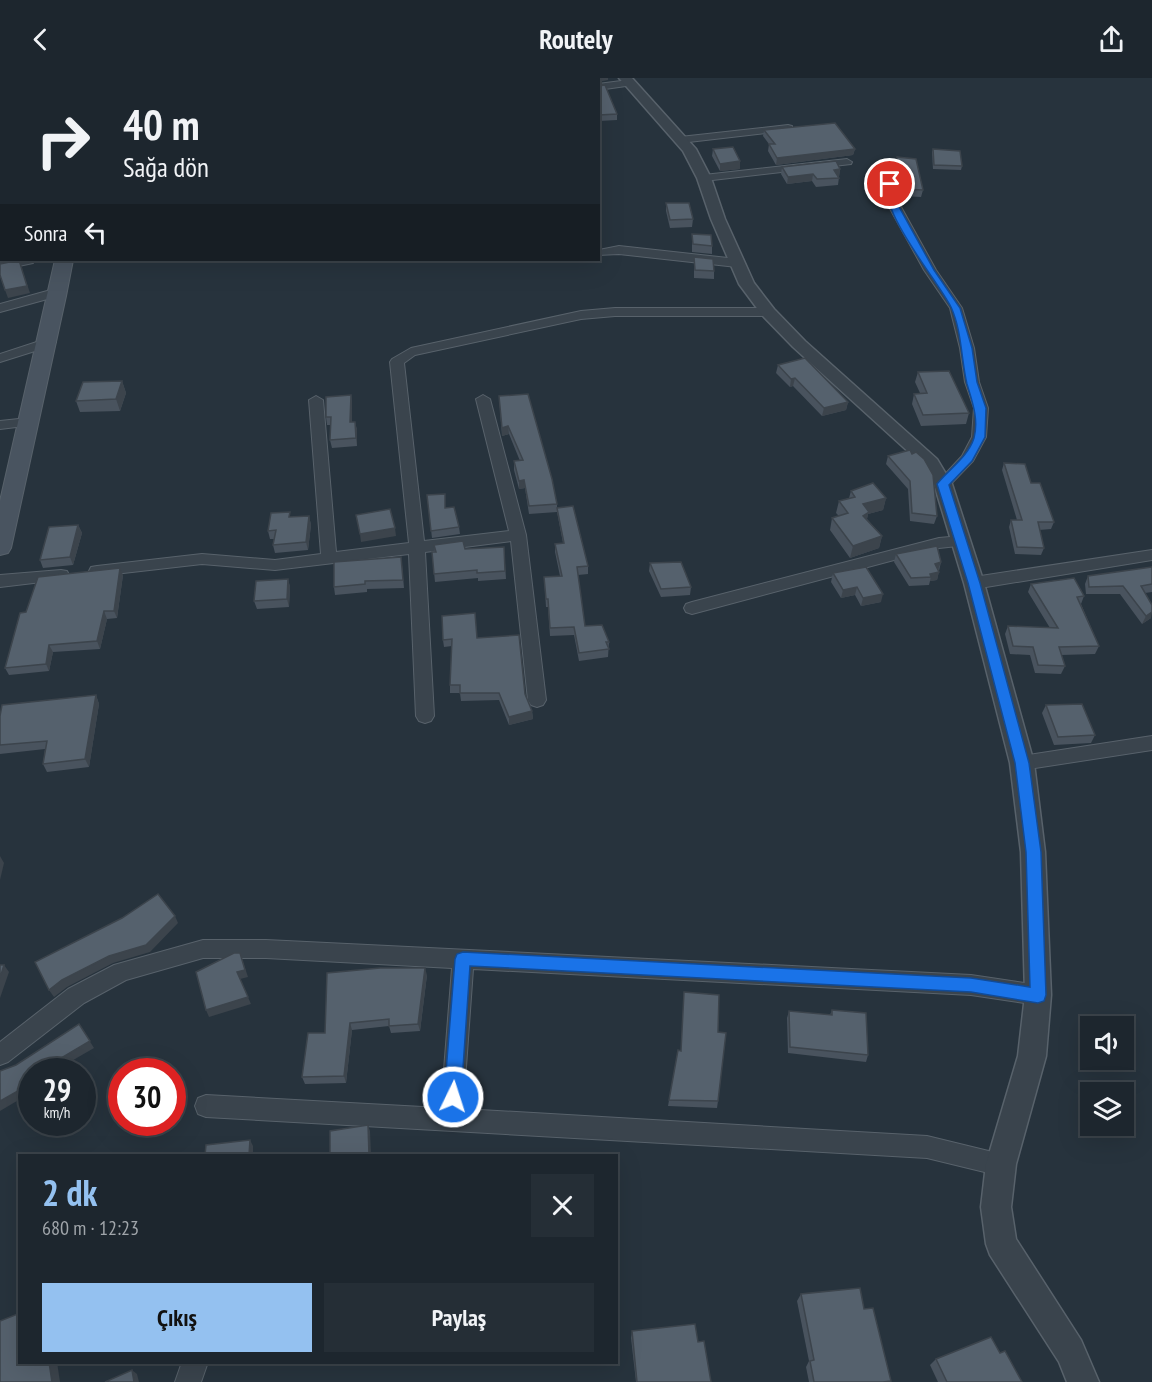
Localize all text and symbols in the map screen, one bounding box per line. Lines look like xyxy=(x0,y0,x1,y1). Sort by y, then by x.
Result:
text: Routely xyxy=(539,22,613,56)
icon: back xyxy=(24,23,57,56)
icon: share xyxy=(1095,23,1128,56)
text: 40 m xyxy=(123,97,200,152)
icon: right xyxy=(24,102,102,180)
text: Sağa dön xyxy=(123,150,209,184)
pin xyxy=(864,158,915,209)
icon: arrive xyxy=(873,167,906,200)
icon: left xyxy=(79,216,112,249)
text: Sonra xyxy=(24,219,67,247)
map controls xyxy=(1080,1016,1134,1136)
button: sound xyxy=(1080,1016,1134,1070)
speed limit sign: 30 xyxy=(108,1058,186,1136)
position arrow xyxy=(421,1065,485,1129)
text: 29 xyxy=(43,1070,71,1109)
button: layers xyxy=(1080,1082,1134,1136)
text: km/h xyxy=(44,1103,70,1122)
text: 2 dk xyxy=(42,1169,97,1216)
button: close xyxy=(531,1174,594,1237)
text: 680 m · 12:23 xyxy=(42,1215,139,1241)
button: Çıkış xyxy=(42,1283,312,1352)
button: Paylaş xyxy=(324,1283,594,1352)

